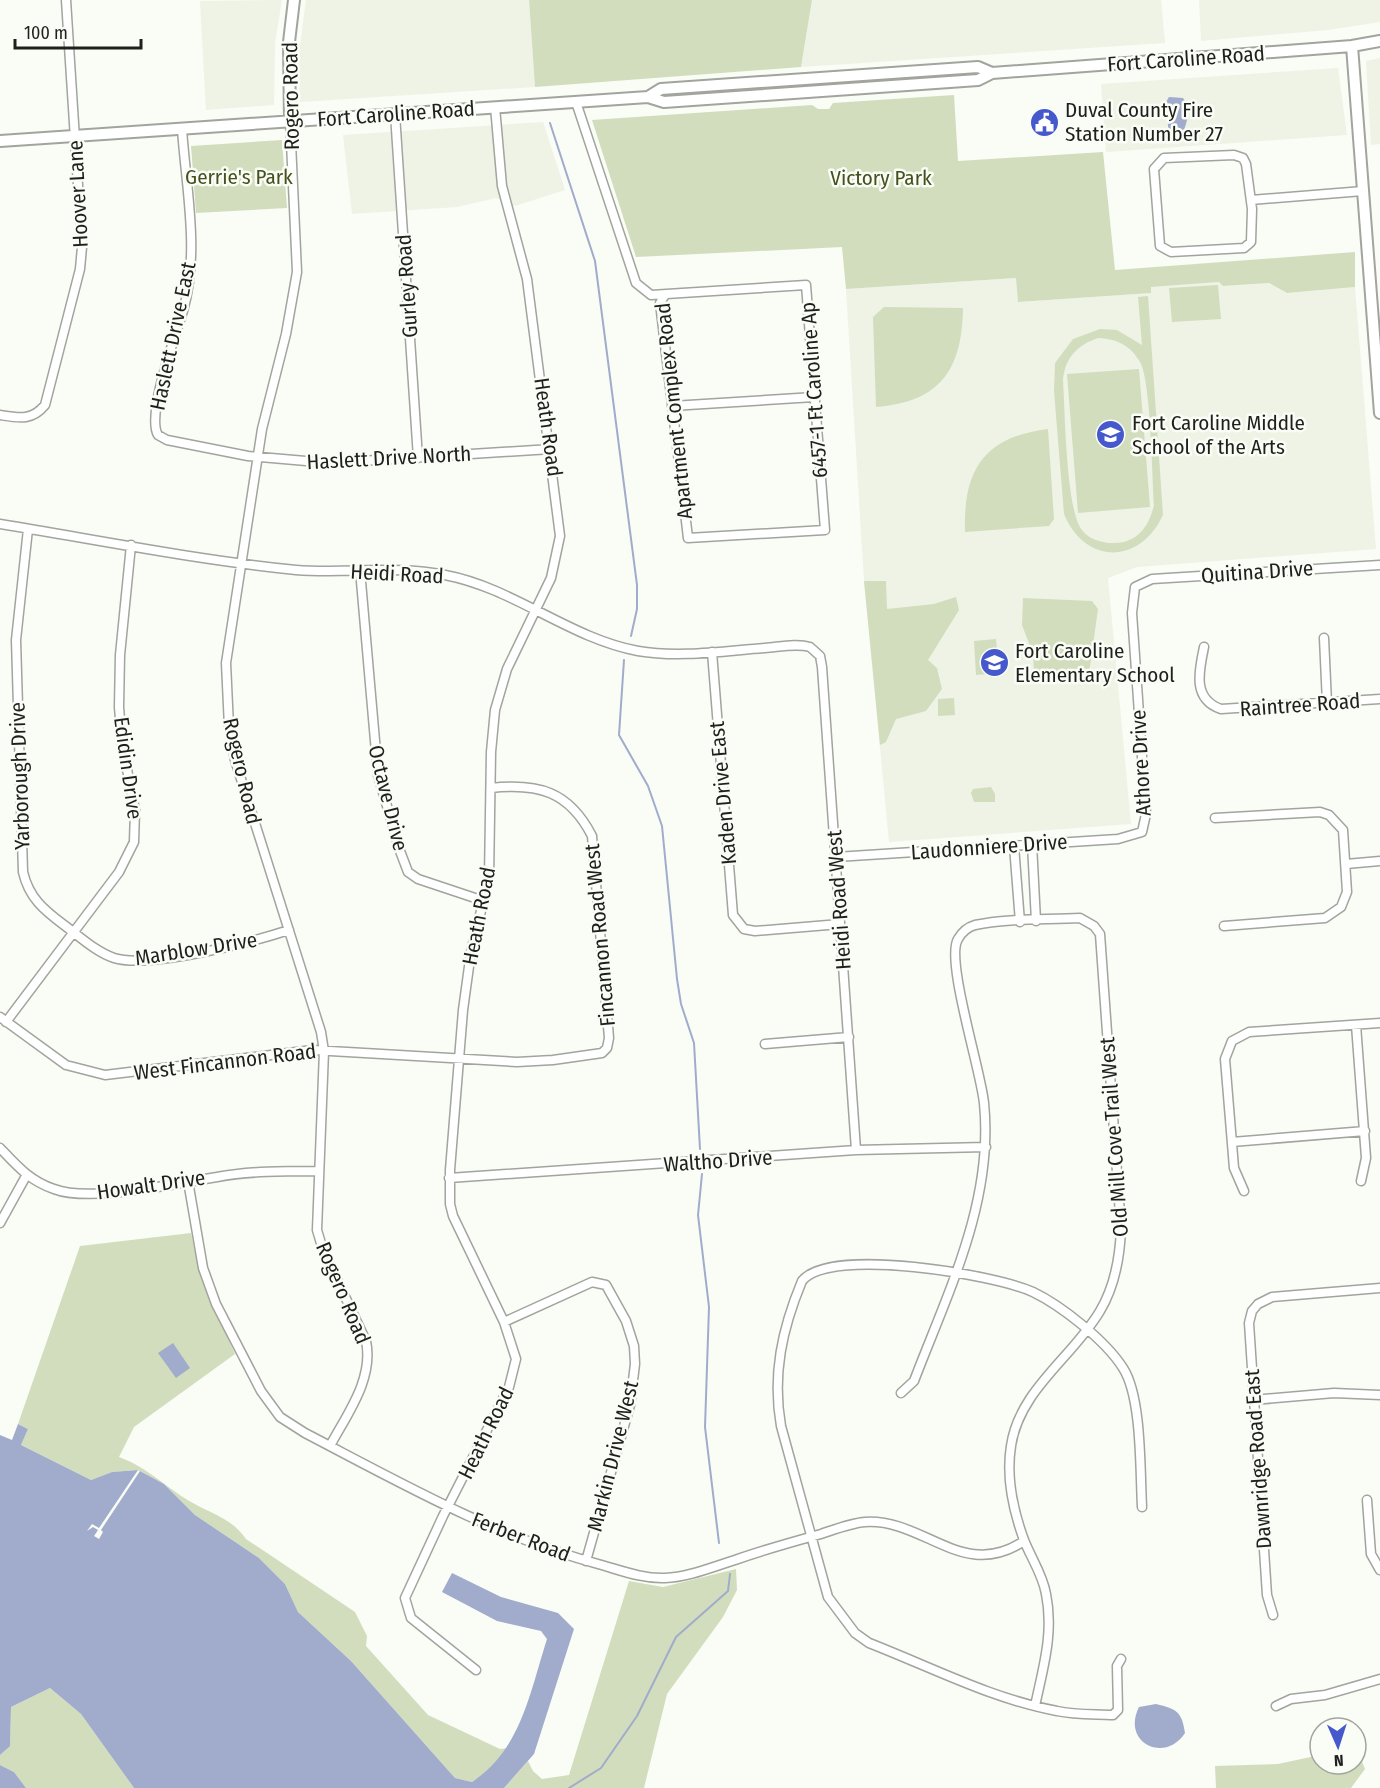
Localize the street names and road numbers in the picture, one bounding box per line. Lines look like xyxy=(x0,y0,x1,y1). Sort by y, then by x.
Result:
street label: Fort Caroline Road xyxy=(1106,41,1266,77)
street label: Rogero Road xyxy=(277,42,305,150)
street label: Fort Caroline Road xyxy=(316,96,476,132)
street label: Hoover Lane xyxy=(62,140,94,248)
street label: Gurley Road xyxy=(390,233,424,339)
street label: Haslett Drive East xyxy=(145,259,201,413)
street label: Apartment Complex Road xyxy=(650,301,698,521)
street label: 6457-1 Ft Caroline Ap xyxy=(795,301,833,479)
street label: Heath Road xyxy=(528,376,568,478)
street label: Haslett Drive North xyxy=(306,441,472,475)
street label: Quitina Drive xyxy=(1200,555,1314,589)
street label: Heidi Road xyxy=(350,559,444,589)
street label: Raintree Road xyxy=(1239,688,1361,722)
street label: Yarborough Drive xyxy=(4,702,36,850)
street label: Athore Drive xyxy=(1125,709,1157,817)
street label: Edidin Drive xyxy=(108,715,148,821)
street label: Rogero Road xyxy=(217,715,267,827)
street label: Kaden Drive East xyxy=(704,720,742,866)
street label: Octave Drive xyxy=(362,743,414,853)
street label: Heidi Road West xyxy=(821,829,857,971)
street label: Laudonniere Drive xyxy=(910,829,1068,865)
street label: Fincannon Road West xyxy=(579,842,621,1027)
street label: Heath Road xyxy=(457,865,501,967)
street label: Marblow Drive xyxy=(133,927,259,971)
street label: Old Mill Cove Trail West xyxy=(1094,1036,1134,1238)
street label: West Fincannon Road xyxy=(132,1038,318,1086)
street label: Waltho Drive xyxy=(663,1144,773,1178)
street label: Howalt Drive xyxy=(95,1165,207,1205)
street label: Rogero Road xyxy=(310,1238,376,1348)
street label: Dawnridge Road East xyxy=(1239,1368,1277,1550)
street label: Markin Drive West xyxy=(582,1378,644,1534)
street label: Heath Road xyxy=(452,1383,520,1483)
street label: Ferber Road xyxy=(468,1506,574,1568)

